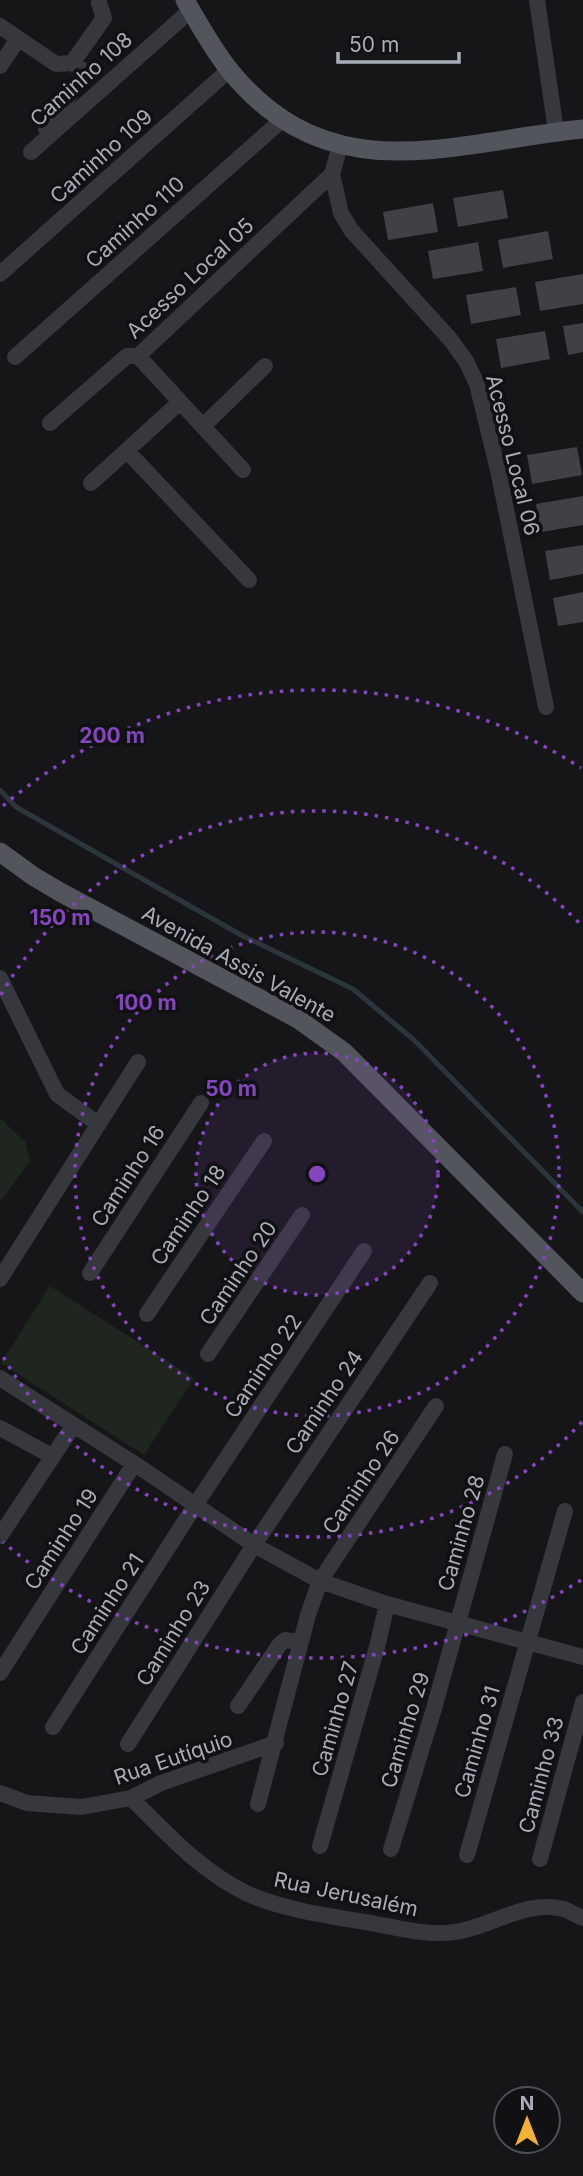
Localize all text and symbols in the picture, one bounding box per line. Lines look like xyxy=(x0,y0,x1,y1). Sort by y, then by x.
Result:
scale bar xyxy=(338,21,459,65)
street label: Caminho 108 xyxy=(25,27,137,131)
text: 50 m xyxy=(349,32,399,57)
street label: Caminho 109 xyxy=(45,104,157,208)
street label: Caminho 110 xyxy=(80,171,190,273)
street label: Acesso Local 05 xyxy=(121,213,259,343)
street label: Acesso Local 06 xyxy=(481,372,545,538)
text: 200 m xyxy=(79,723,145,748)
street label: Avenida Assis Valente xyxy=(138,900,340,1028)
text: 150 m xyxy=(30,905,90,930)
text: 100 m xyxy=(115,990,177,1015)
text: 50 m xyxy=(205,1076,257,1101)
street label: Caminho 16 xyxy=(86,1121,170,1231)
street label: Caminho 18 xyxy=(145,1160,231,1270)
centre of rings xyxy=(305,1162,329,1186)
street label: Caminho 20 xyxy=(194,1216,282,1330)
street label: Caminho 22 xyxy=(219,1309,307,1423)
street label: Caminho 24 xyxy=(280,1345,368,1459)
street label: Caminho 26 xyxy=(317,1425,405,1539)
street label: Caminho 28 xyxy=(432,1472,490,1594)
street label: Caminho 19 xyxy=(19,1484,103,1594)
street label: Caminho 21 xyxy=(65,1549,149,1659)
street label: Caminho 23 xyxy=(131,1576,215,1690)
street label: Caminho 27 xyxy=(307,1659,363,1779)
street label: Caminho 29 xyxy=(376,1669,434,1791)
street label: Caminho 31 xyxy=(449,1683,505,1801)
street label: Caminho 33 xyxy=(513,1714,569,1836)
street label: Rua Eutíquio xyxy=(111,1726,235,1790)
street label: Rua Jerusalém xyxy=(272,1867,420,1921)
north arrow xyxy=(492,2085,562,2155)
text: N xyxy=(520,2092,534,2115)

